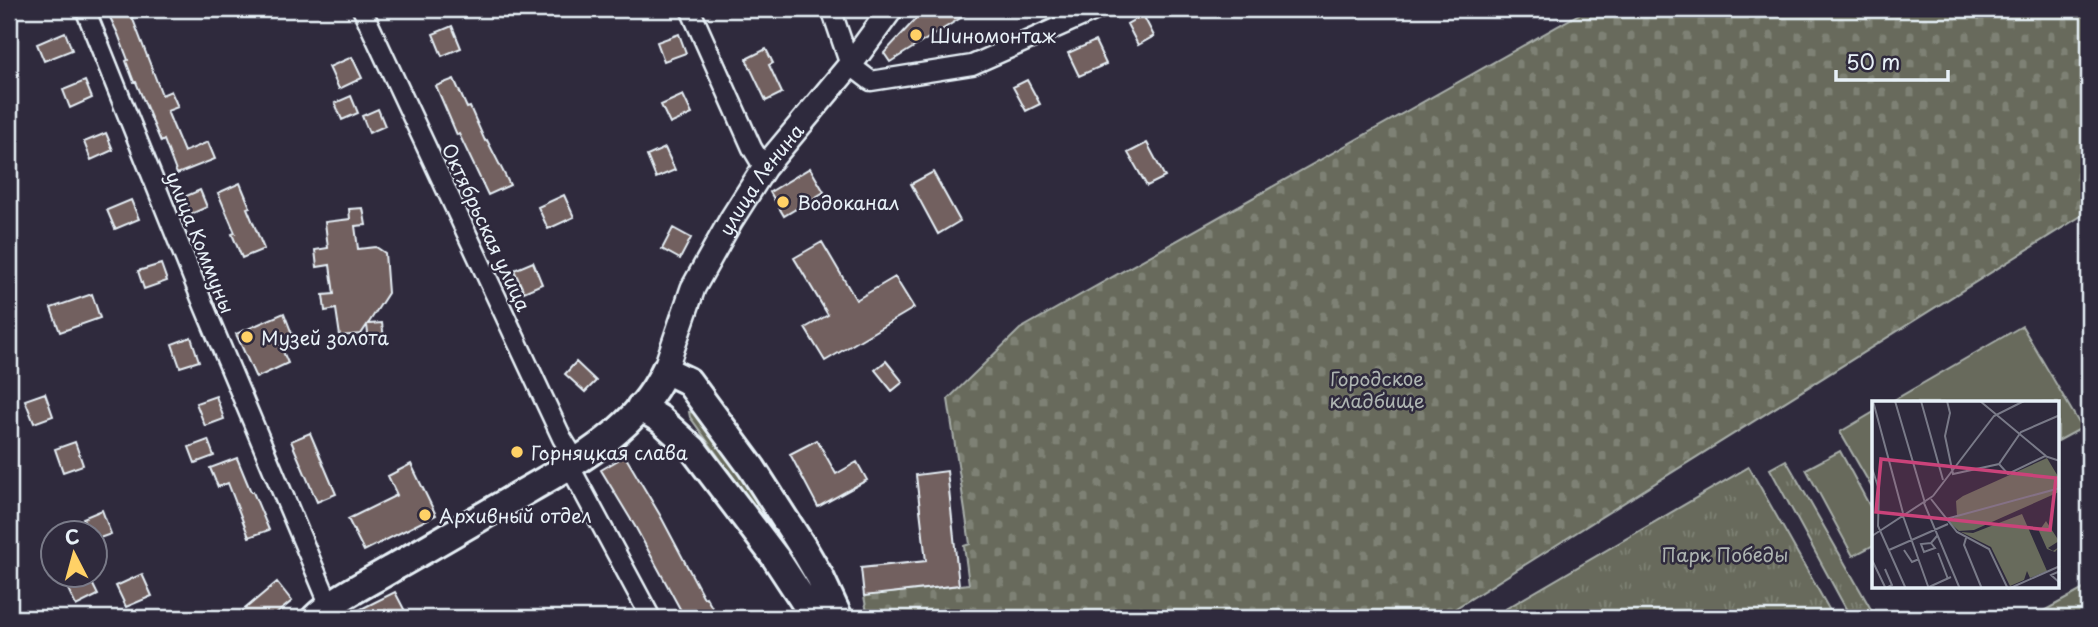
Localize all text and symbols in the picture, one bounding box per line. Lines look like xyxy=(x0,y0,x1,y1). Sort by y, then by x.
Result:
place label: Шиномонтаж xyxy=(930,21,1056,49)
marker: Шиномонтаж xyxy=(908,27,924,43)
scale bar xyxy=(1836,38,1948,82)
text: 50 m xyxy=(1846,45,1900,77)
street label: улица Ленина xyxy=(711,117,810,240)
street label: Октябрьская улица xyxy=(436,138,538,316)
street label: улица Коммуны xyxy=(160,167,242,317)
place label: Водоканал xyxy=(797,188,899,216)
marker: Водоканал xyxy=(775,194,791,210)
place label: Музей золота xyxy=(261,323,389,351)
marker: Музей золота xyxy=(239,329,255,345)
park label: Городское кладбище xyxy=(1329,364,1425,414)
inset map xyxy=(1872,401,2060,588)
place label: Горняцкая слава xyxy=(531,438,688,466)
marker: Горняцкая слава xyxy=(509,444,525,460)
place label: Архивный отдел xyxy=(439,501,592,529)
marker: Архивный отдел xyxy=(417,507,433,523)
north arrow xyxy=(38,518,108,588)
text: С xyxy=(64,521,81,551)
park label: Парк Победы xyxy=(1662,540,1788,568)

